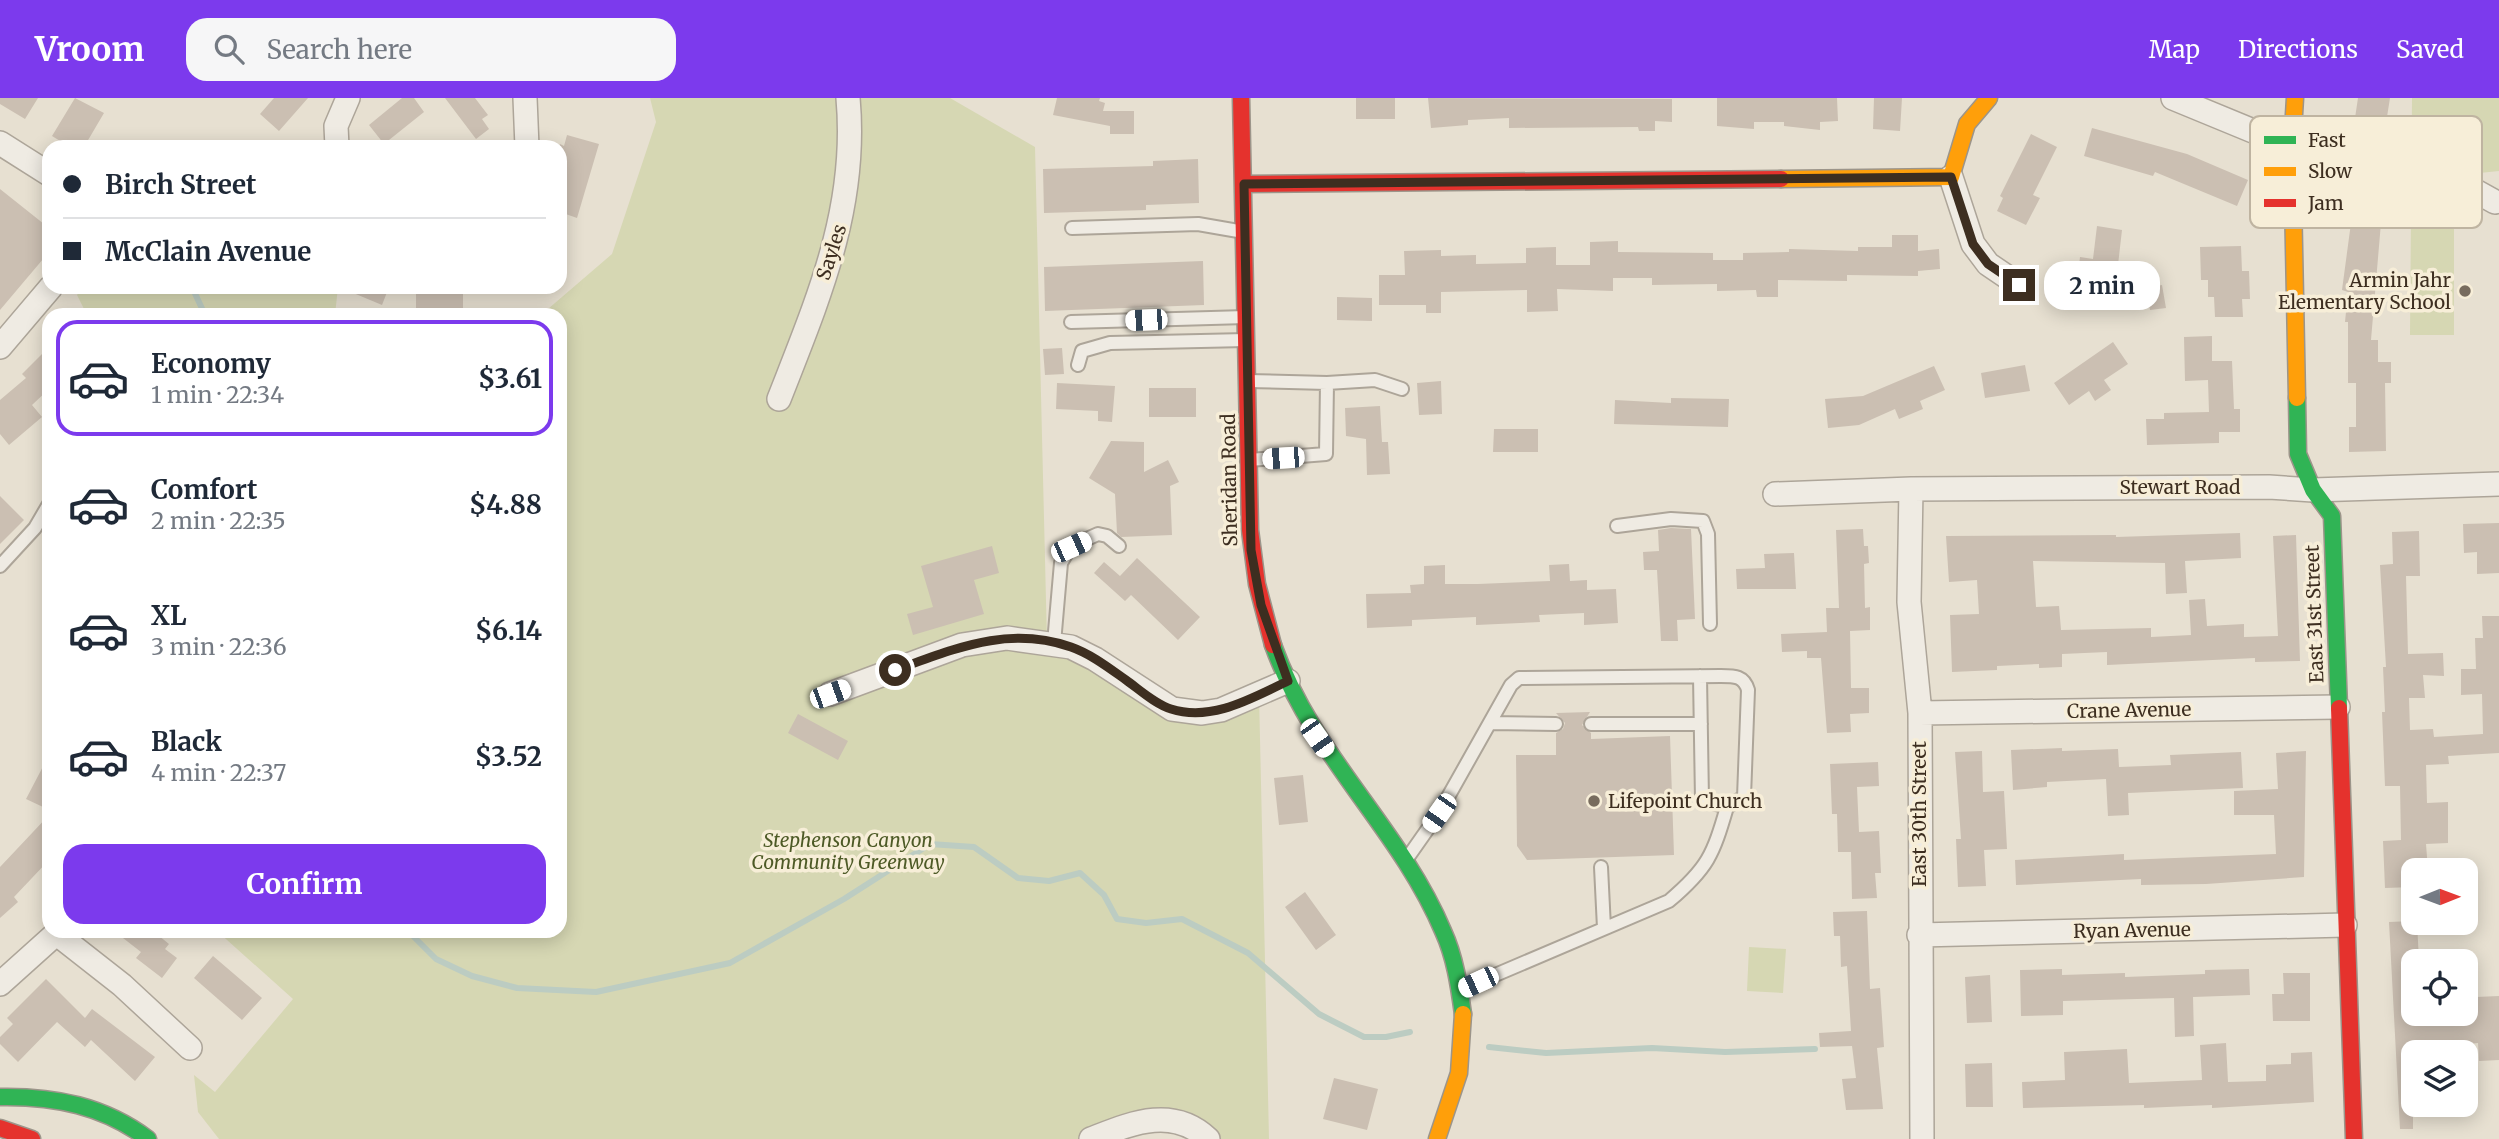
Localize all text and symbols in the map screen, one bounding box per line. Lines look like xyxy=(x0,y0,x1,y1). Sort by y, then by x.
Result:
search box xyxy=(186,18,676,81)
text: Vroom xyxy=(35,29,144,70)
icon: search xyxy=(210,30,248,68)
text: Search here xyxy=(266,33,412,66)
text: Map xyxy=(2149,34,2200,65)
text: Directions xyxy=(2238,34,2358,65)
text: Saved xyxy=(2396,34,2464,65)
legend xyxy=(2250,116,2482,228)
text: Fast xyxy=(2308,128,2346,152)
text: Slow xyxy=(2308,159,2353,183)
text: Birch Street xyxy=(105,168,257,201)
text: Jam xyxy=(2307,191,2344,215)
street label: Sayles xyxy=(811,221,851,283)
text: McClain Avenue xyxy=(105,235,311,268)
callout: 2 min xyxy=(2044,260,2159,310)
place label: Armin Jahr Elementary School xyxy=(2278,268,2451,314)
route end xyxy=(2003,269,2035,301)
text: 2 min xyxy=(2069,271,2135,300)
marker: Armin Jahr Elementary School xyxy=(2457,283,2473,299)
car xyxy=(1125,309,1168,331)
icon: car xyxy=(67,347,130,410)
text: Economy xyxy=(151,347,271,380)
text: $3.61 xyxy=(478,362,542,395)
text: 1 min · 22:34 xyxy=(151,380,284,409)
street label: Sheridan Road xyxy=(1216,413,1242,547)
car xyxy=(1262,446,1305,470)
icon: car xyxy=(67,473,130,536)
text: Comfort xyxy=(151,473,257,506)
street label: Stewart Road xyxy=(2119,475,2241,499)
text: $4.88 xyxy=(469,488,542,521)
text: 2 min · 22:35 xyxy=(151,506,286,535)
car xyxy=(1048,529,1095,565)
street label: East 31st Street xyxy=(2300,544,2328,684)
icon: car xyxy=(67,599,130,662)
text: XL xyxy=(151,599,187,632)
text: $6.14 xyxy=(475,614,542,647)
text: 3 min · 22:36 xyxy=(151,632,287,661)
route start xyxy=(879,654,911,686)
car xyxy=(807,677,854,711)
street label: Crane Avenue xyxy=(2067,697,2192,723)
car xyxy=(1297,715,1338,761)
icon: car xyxy=(67,725,130,788)
text: Black xyxy=(151,725,222,758)
text: $3.52 xyxy=(475,740,542,773)
street label: East 30th Street xyxy=(1907,740,1931,887)
text: 4 min · 22:37 xyxy=(151,758,286,787)
place label: Lifepoint Church xyxy=(1608,789,1763,813)
car xyxy=(1419,790,1460,836)
marker: Lifepoint Church xyxy=(1586,793,1602,809)
park label: Stephenson Canyon Community Greenway xyxy=(751,828,945,874)
button: Confirm xyxy=(63,844,546,924)
north arrow xyxy=(2401,858,2478,934)
map controls xyxy=(2401,858,2478,1117)
street label: Ryan Avenue xyxy=(2073,917,2191,943)
button: locate xyxy=(2401,949,2478,1026)
car xyxy=(1455,964,1502,1000)
button: layers xyxy=(2401,1040,2478,1117)

